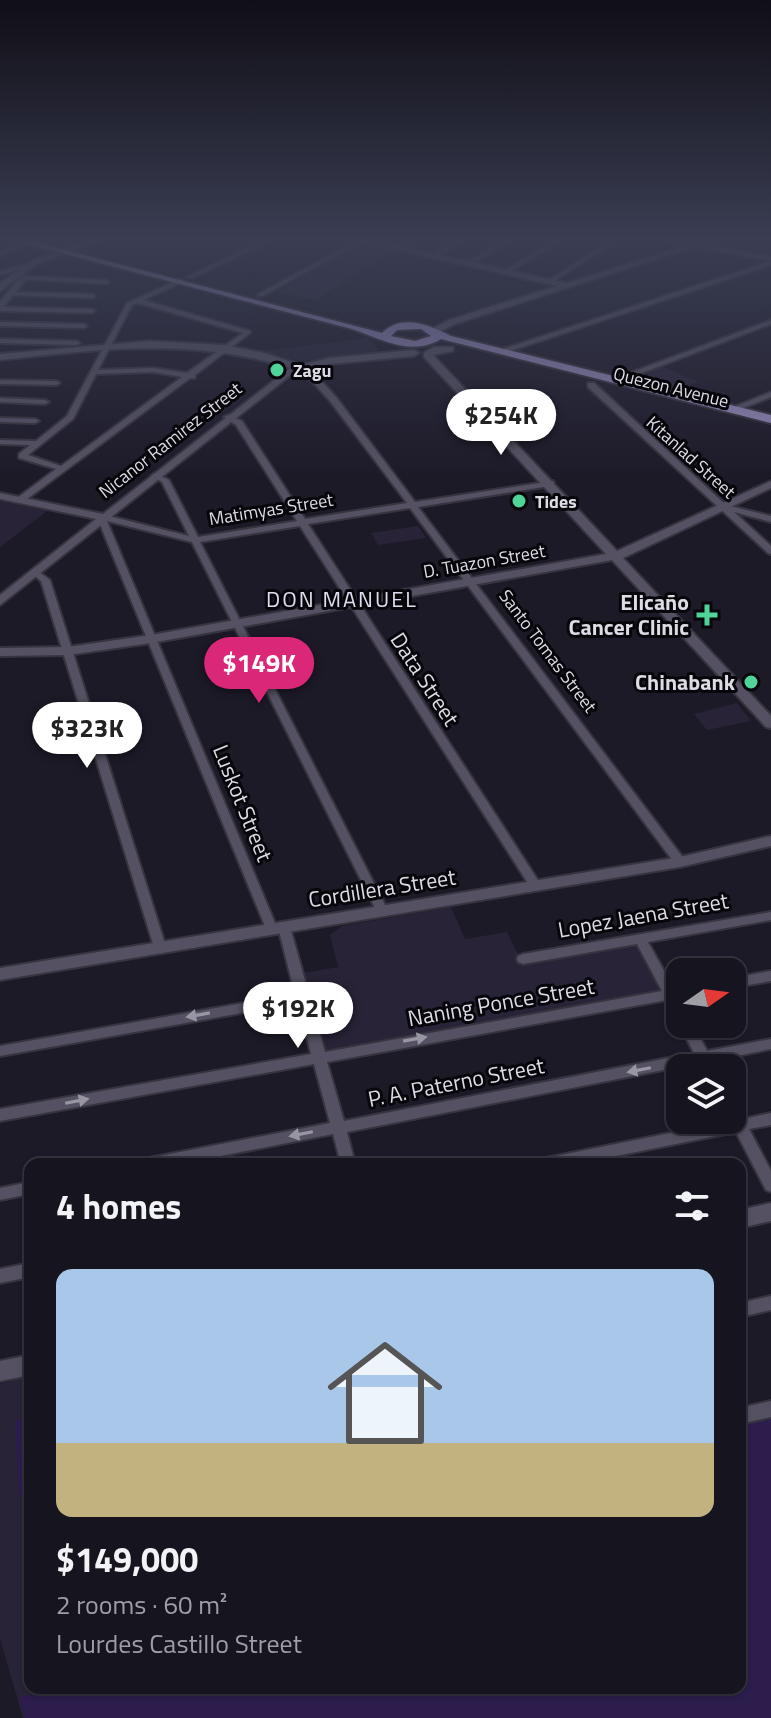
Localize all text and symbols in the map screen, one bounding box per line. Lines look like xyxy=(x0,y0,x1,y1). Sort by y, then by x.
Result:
place label: Zagu xyxy=(293,357,331,384)
street label: Quezon Avenue xyxy=(610,360,732,414)
marker: Zagu xyxy=(268,361,286,379)
street label: Nicanor Ramirez Street xyxy=(93,375,248,505)
pin: $254K xyxy=(445,389,557,457)
text: $254K xyxy=(464,395,538,434)
street label: Kitanlad Street xyxy=(640,409,742,505)
street label: Matimyas Street xyxy=(207,486,336,532)
place label: Tides xyxy=(535,488,577,515)
marker: Tides xyxy=(510,492,528,510)
street label: D. Tuazon Street xyxy=(421,537,548,585)
district label: DON MANUEL xyxy=(266,582,418,616)
street label: Santo Tomas Street xyxy=(493,584,604,719)
place label: Elicaño Cancer Clinic xyxy=(568,585,689,644)
marker: Elicaño Cancer Clinic xyxy=(696,604,718,626)
street label: Data Street xyxy=(382,625,468,733)
pin: $149K xyxy=(203,637,315,705)
text: $149K xyxy=(222,643,296,682)
place label: Chinabank xyxy=(635,665,736,699)
marker: Chinabank xyxy=(742,673,760,691)
pin: $323K xyxy=(31,702,143,770)
text: $323K xyxy=(50,708,124,747)
street label: Luskot Street xyxy=(204,739,282,867)
street label: Cordillera Street xyxy=(306,860,458,916)
street label: Lopez Jaena Street xyxy=(555,883,731,947)
north arrow xyxy=(666,958,746,1038)
map controls xyxy=(666,958,746,1134)
street label: Naning Ponce Street xyxy=(405,969,597,1035)
pin: $192K xyxy=(242,982,354,1050)
text: $192K xyxy=(261,988,335,1027)
one-way arrow xyxy=(185,1010,210,1022)
one-way arrow xyxy=(403,1033,428,1045)
street label: P. A. Paterno Street xyxy=(365,1048,547,1116)
button: layers xyxy=(666,1054,746,1134)
one-way arrow xyxy=(627,1064,652,1076)
one-way arrow xyxy=(64,1094,89,1107)
one-way arrow xyxy=(289,1128,314,1141)
text: 4 homes xyxy=(56,1180,181,1232)
icon: filters xyxy=(670,1184,714,1228)
icon: home xyxy=(313,1321,457,1465)
text: $149,000 xyxy=(56,1533,198,1585)
text: 2 rooms · 60 m² xyxy=(56,1585,227,1624)
text: Lourdes Castillo Street xyxy=(56,1624,302,1663)

